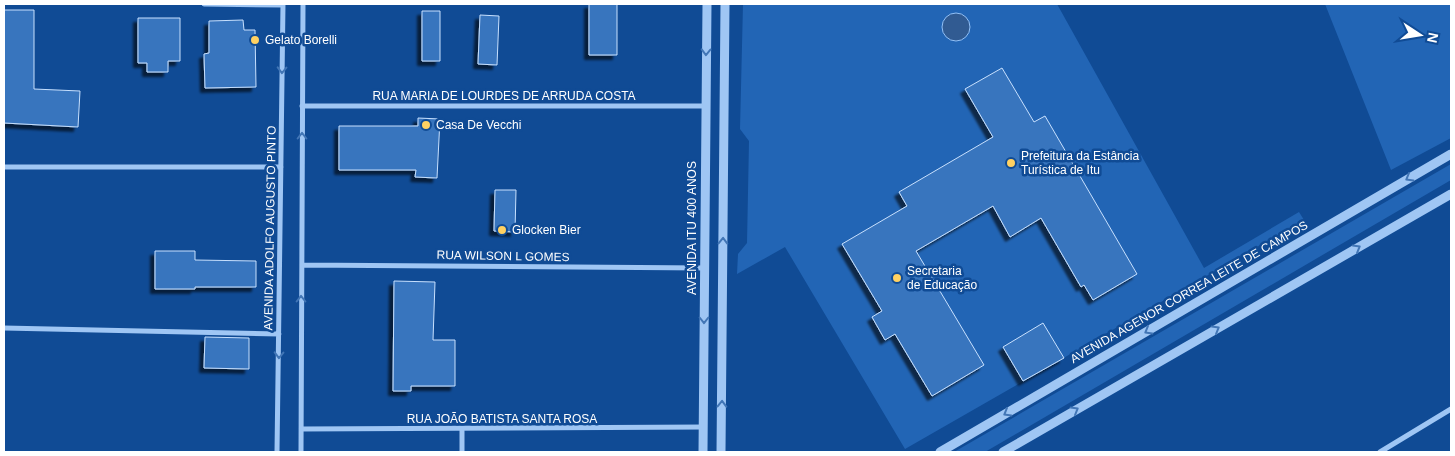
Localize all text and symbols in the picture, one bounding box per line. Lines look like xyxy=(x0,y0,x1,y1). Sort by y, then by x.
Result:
north arrow xyxy=(1395,10,1445,60)
text: N xyxy=(1424,31,1442,44)
place label: Gelato Borelli xyxy=(265,33,337,47)
marker: Gelato Borelli xyxy=(249,34,261,46)
one-way arrow xyxy=(701,49,711,57)
one-way arrow xyxy=(277,66,287,74)
street label: RUA MARIA DE LOURDES DE ARRUDA COSTA xyxy=(372,89,636,103)
place label: Casa De Vecchi xyxy=(436,118,521,132)
marker: Casa De Vecchi xyxy=(420,119,432,131)
street label: AVENIDA ADOLFO AUGUSTO PINTO xyxy=(261,126,279,330)
one-way arrow xyxy=(297,132,307,140)
place label: Prefeitura da Estância Turística de Itu xyxy=(1021,149,1139,177)
marker: Prefeitura da Estância Turística de Itu xyxy=(1005,157,1017,169)
street label: AVENIDA ITU 400 ANOS xyxy=(685,161,699,295)
one-way arrow xyxy=(1405,172,1414,182)
street label: AVENIDA AGENOR CORREA LEITE DE CAMPOS xyxy=(1068,218,1310,366)
place label: Glocken Bier xyxy=(512,223,581,237)
marker: Glocken Bier xyxy=(496,224,508,236)
one-way arrow xyxy=(718,237,728,244)
one-way arrow xyxy=(1351,244,1360,254)
street label: RUA WILSON L GOMES xyxy=(436,248,570,264)
place label: Secretaria de Educação xyxy=(907,264,977,292)
marker: Secretaria de Educação xyxy=(891,272,903,284)
one-way arrow xyxy=(296,294,306,302)
one-way arrow xyxy=(699,316,709,324)
one-way arrow xyxy=(1144,324,1153,334)
one-way arrow xyxy=(1210,326,1219,336)
one-way arrow xyxy=(273,351,284,359)
one-way arrow xyxy=(717,399,727,407)
one-way arrow xyxy=(1004,406,1013,416)
one-way arrow xyxy=(1070,407,1079,417)
street label: RUA JOÃO BATISTA SANTA ROSA xyxy=(407,412,597,426)

